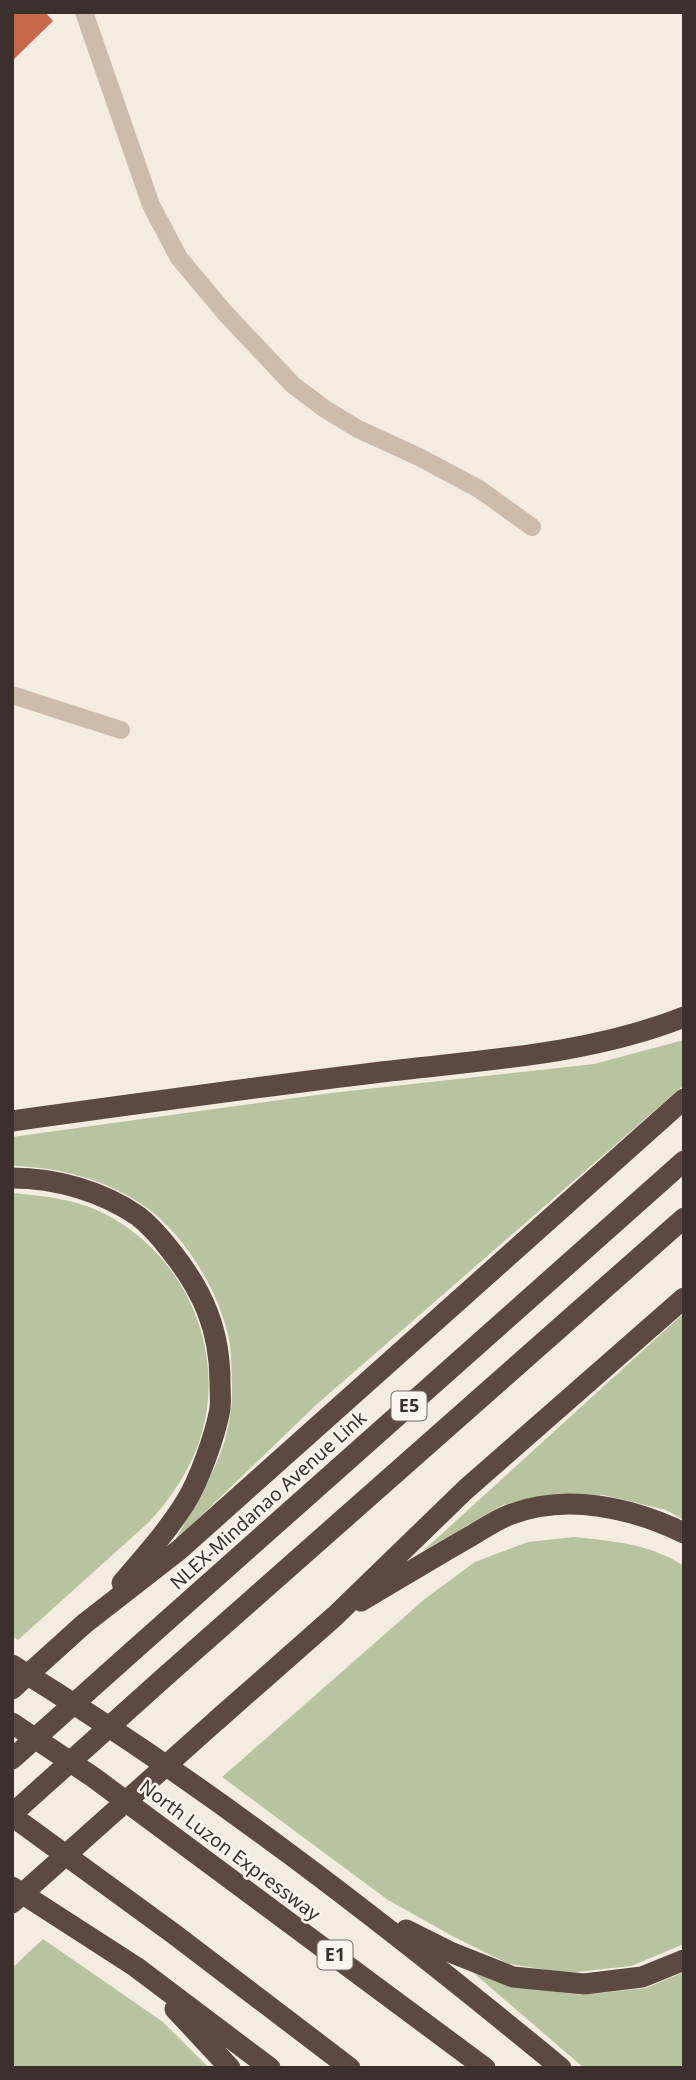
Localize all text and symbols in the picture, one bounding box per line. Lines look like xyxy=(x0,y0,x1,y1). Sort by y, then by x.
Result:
road number: E5 xyxy=(392,1392,426,1420)
street label: NLEX-Mindanao Avenue Link xyxy=(164,1405,372,1595)
street label: North Luzon Expressway xyxy=(134,1773,326,1927)
road number: E1 xyxy=(318,1940,352,1969)

